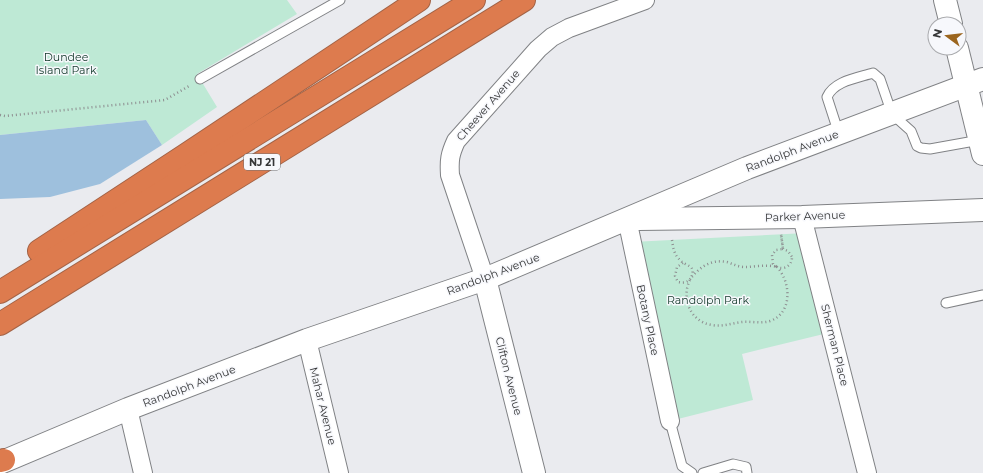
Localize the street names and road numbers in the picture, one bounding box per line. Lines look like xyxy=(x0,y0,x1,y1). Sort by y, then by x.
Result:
street label: Cheever Avenue xyxy=(453,66,523,143)
street label: Randolph Avenue xyxy=(744,127,841,175)
road number: NJ 21 xyxy=(244,154,280,170)
street label: Parker Avenue xyxy=(765,208,846,224)
street label: Randolph Avenue xyxy=(445,250,542,298)
street label: Botany Place xyxy=(634,283,662,357)
street label: Sherman Place xyxy=(818,303,852,388)
street label: Clifton Avenue xyxy=(492,335,526,417)
street label: Randolph Avenue xyxy=(141,362,238,410)
street label: Mahar Avenue xyxy=(307,366,340,447)

